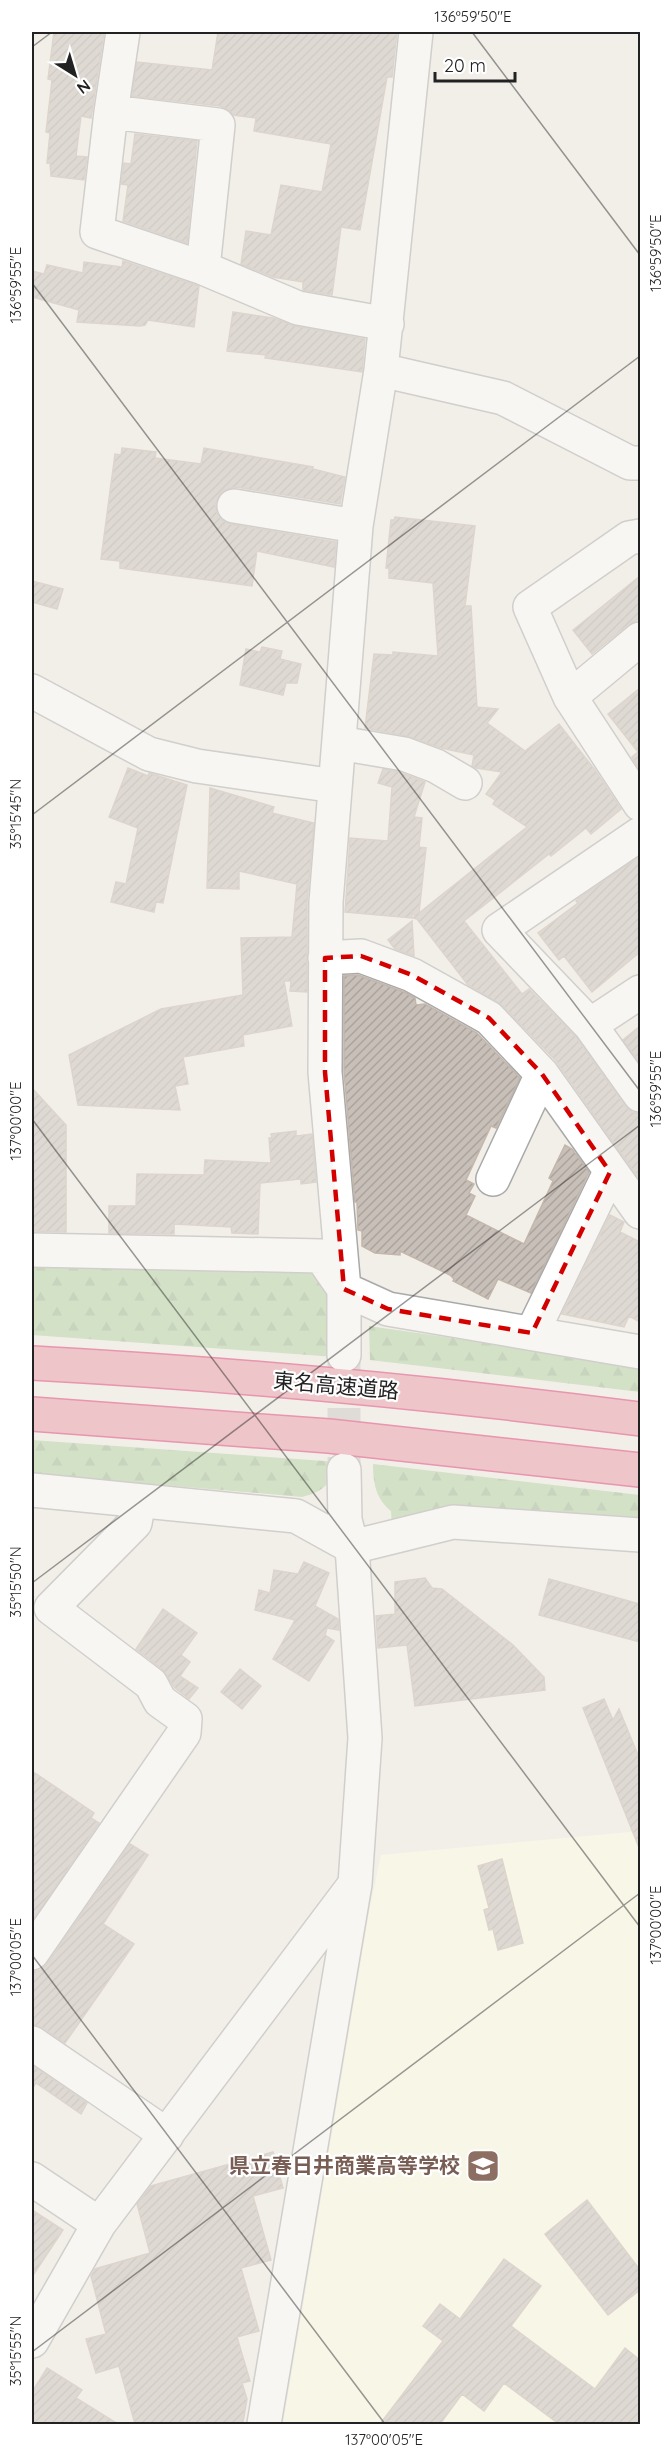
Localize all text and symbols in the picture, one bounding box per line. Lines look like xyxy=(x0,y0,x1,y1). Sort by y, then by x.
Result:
text: 136°59'50"E xyxy=(434,7,512,26)
north arrow xyxy=(45,45,105,105)
scale bar xyxy=(435,45,514,83)
text: 20 m xyxy=(444,54,486,77)
text: N xyxy=(73,75,95,99)
text: 136°59'50"E xyxy=(646,214,665,292)
text: 136°59'55"E xyxy=(6,247,25,323)
text: 35°15'45"N xyxy=(6,779,25,849)
text: 136°59'55"E xyxy=(646,1051,665,1127)
text: 137°00'00"E xyxy=(6,1082,25,1160)
street label: 東名高速道路 xyxy=(272,1367,400,1403)
text: 35°15'50"N xyxy=(6,1546,25,1618)
text: 137°00'00"E xyxy=(646,1886,665,1964)
text: 137°00'05"E xyxy=(6,1918,25,1996)
school or university icon: 県立春日井商業高等学校 xyxy=(465,2148,501,2184)
place label: 県立春日井商業高等学校 xyxy=(229,2152,460,2178)
text: 35°15'55"N xyxy=(6,2316,25,2386)
text: 137°00'05"E xyxy=(345,2430,423,2449)

